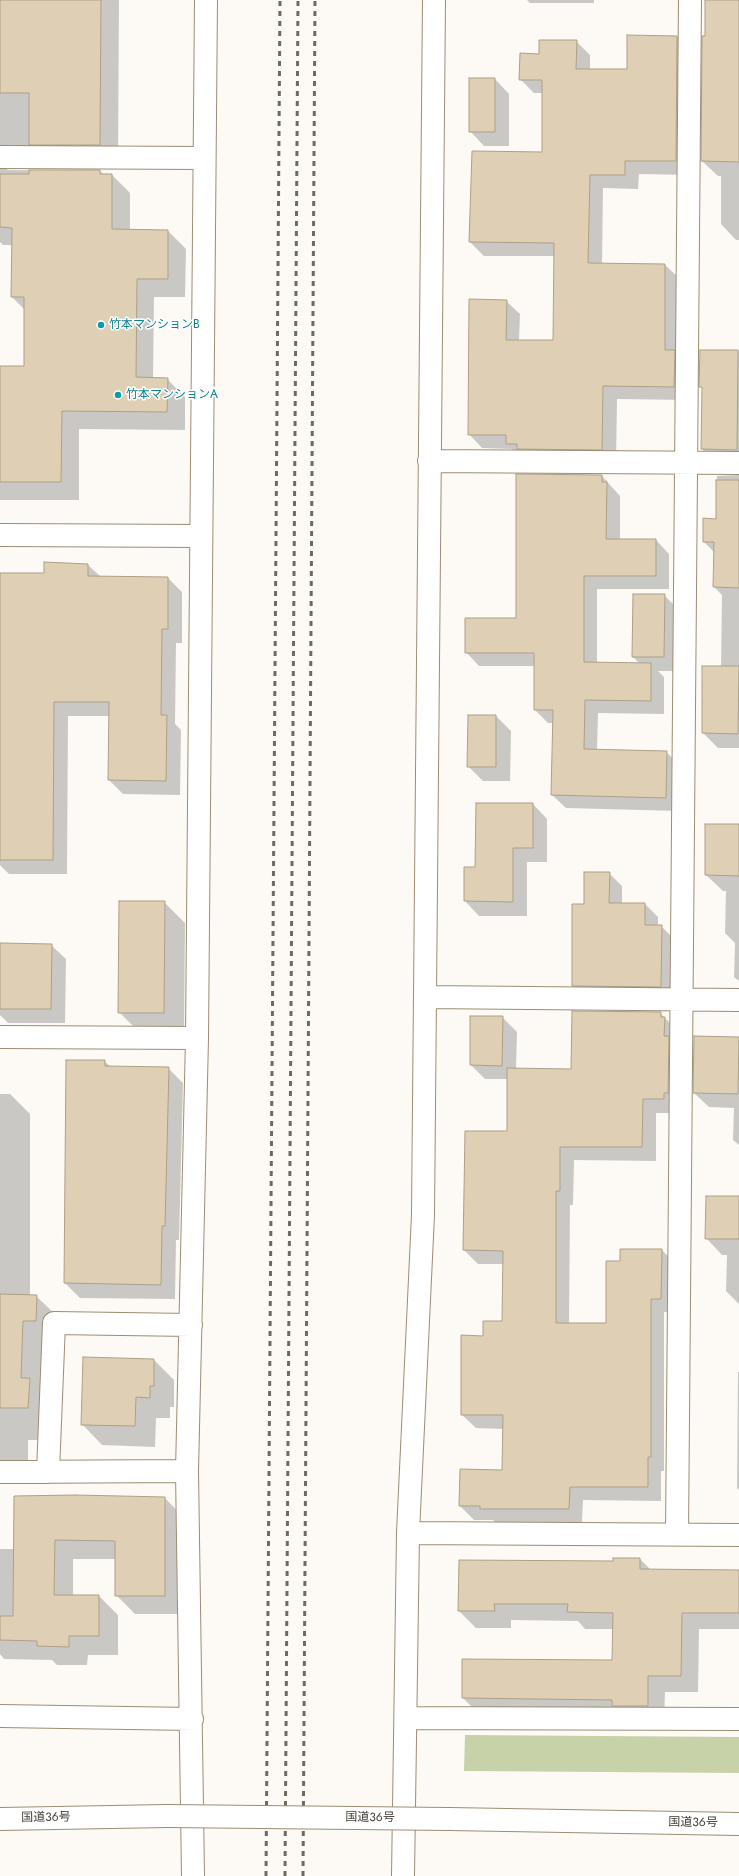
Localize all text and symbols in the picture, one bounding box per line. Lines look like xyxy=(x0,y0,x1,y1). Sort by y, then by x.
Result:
place label: 竹本マンションB xyxy=(109,318,200,332)
marker: 竹本マンションB xyxy=(96,320,106,330)
place label: 竹本マンションA xyxy=(126,388,218,402)
marker: 竹本マンションA xyxy=(113,390,123,400)
street label: 国道36号 xyxy=(21,1810,71,1826)
street label: 国道36号 xyxy=(345,1810,395,1826)
street label: 国道36号 xyxy=(668,1815,718,1831)

